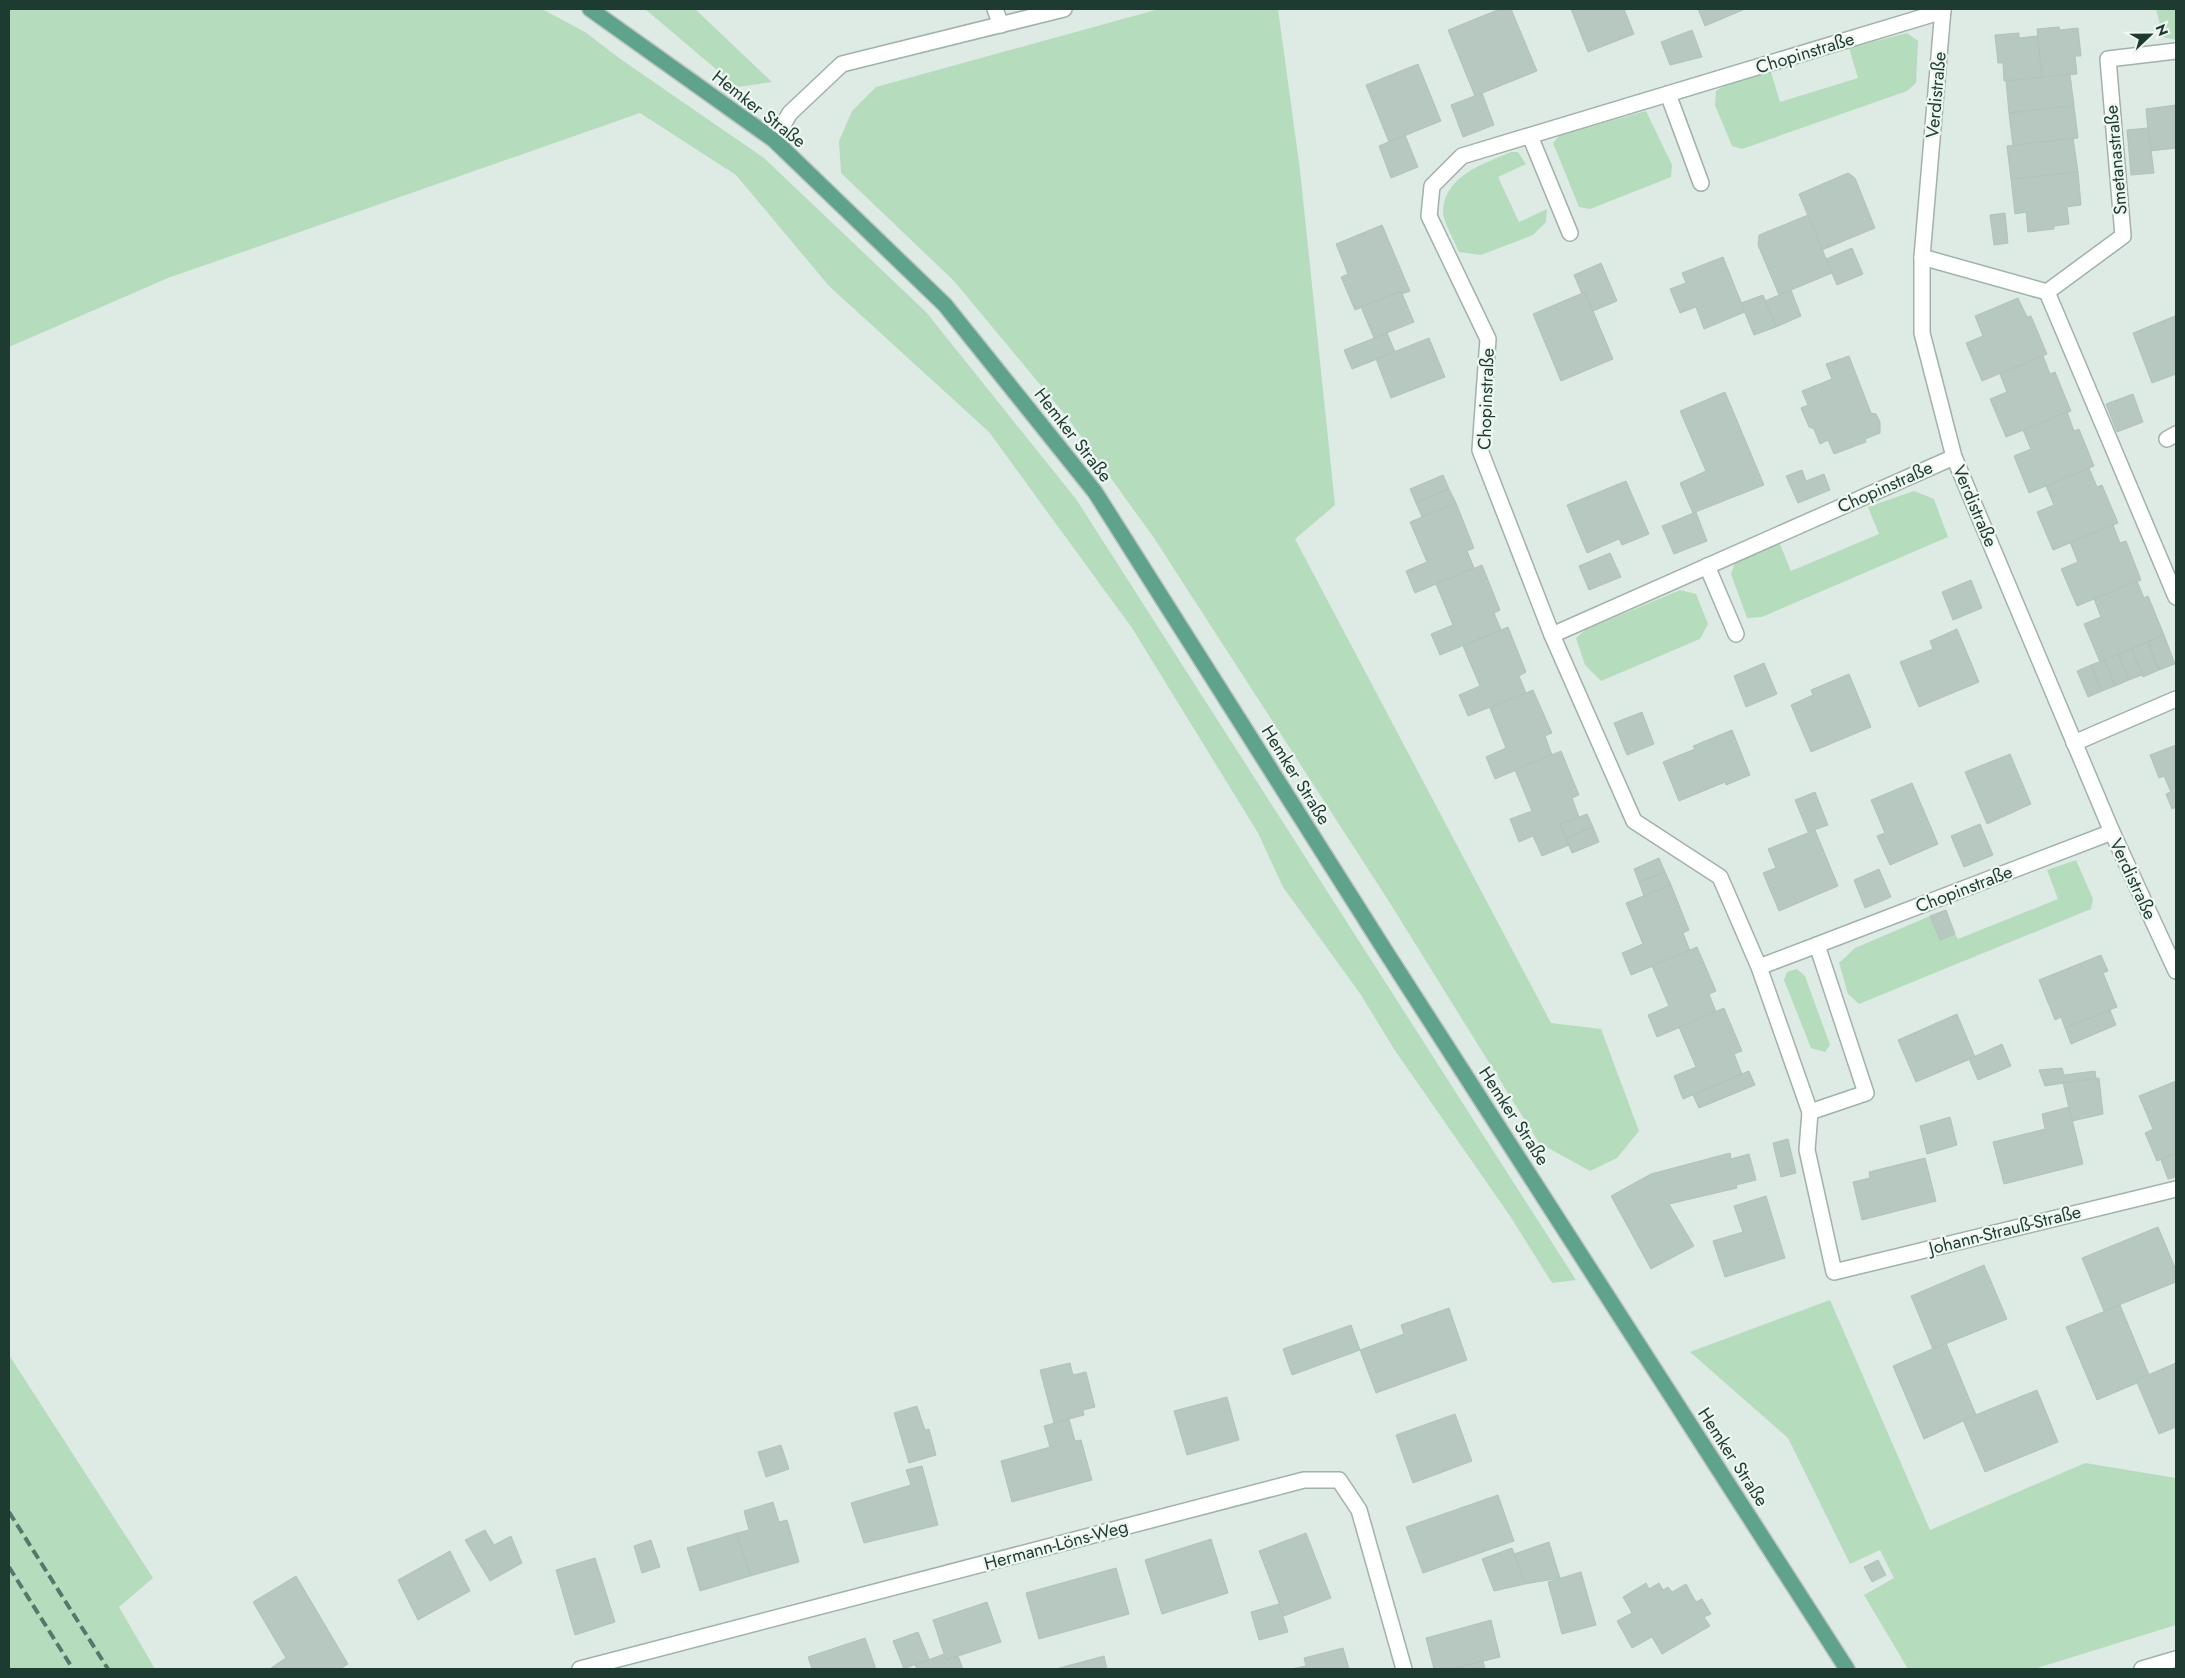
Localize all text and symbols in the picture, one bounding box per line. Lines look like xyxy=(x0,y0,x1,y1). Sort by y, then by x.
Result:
north arrow xyxy=(2125,10,2175,60)
text: N xyxy=(2151,21,2173,39)
street label: Chopinstraße xyxy=(1753,26,1857,80)
street label: Verdistraße xyxy=(1919,51,1953,139)
street label: Hemker Straße xyxy=(706,64,812,154)
street label: Smetanastraße xyxy=(2098,104,2134,216)
street label: Chopinstraße xyxy=(1471,348,1501,450)
street label: Hemker Straße xyxy=(1028,382,1118,488)
street label: Chopinstraße xyxy=(1833,454,1937,520)
street label: Verdistraße xyxy=(1946,461,2004,551)
street label: Hemker Straße xyxy=(1255,720,1337,830)
street label: Verdistraße xyxy=(2103,834,2163,924)
street label: Chopinstraße xyxy=(1912,859,2016,919)
street label: Hemker Straße xyxy=(1472,1061,1556,1171)
street label: Johann-Strauß-Straße xyxy=(1924,1199,2084,1262)
street label: Hemker Straße xyxy=(1691,1402,1775,1512)
street label: Hermann-Löns-Weg xyxy=(981,1513,1131,1577)

